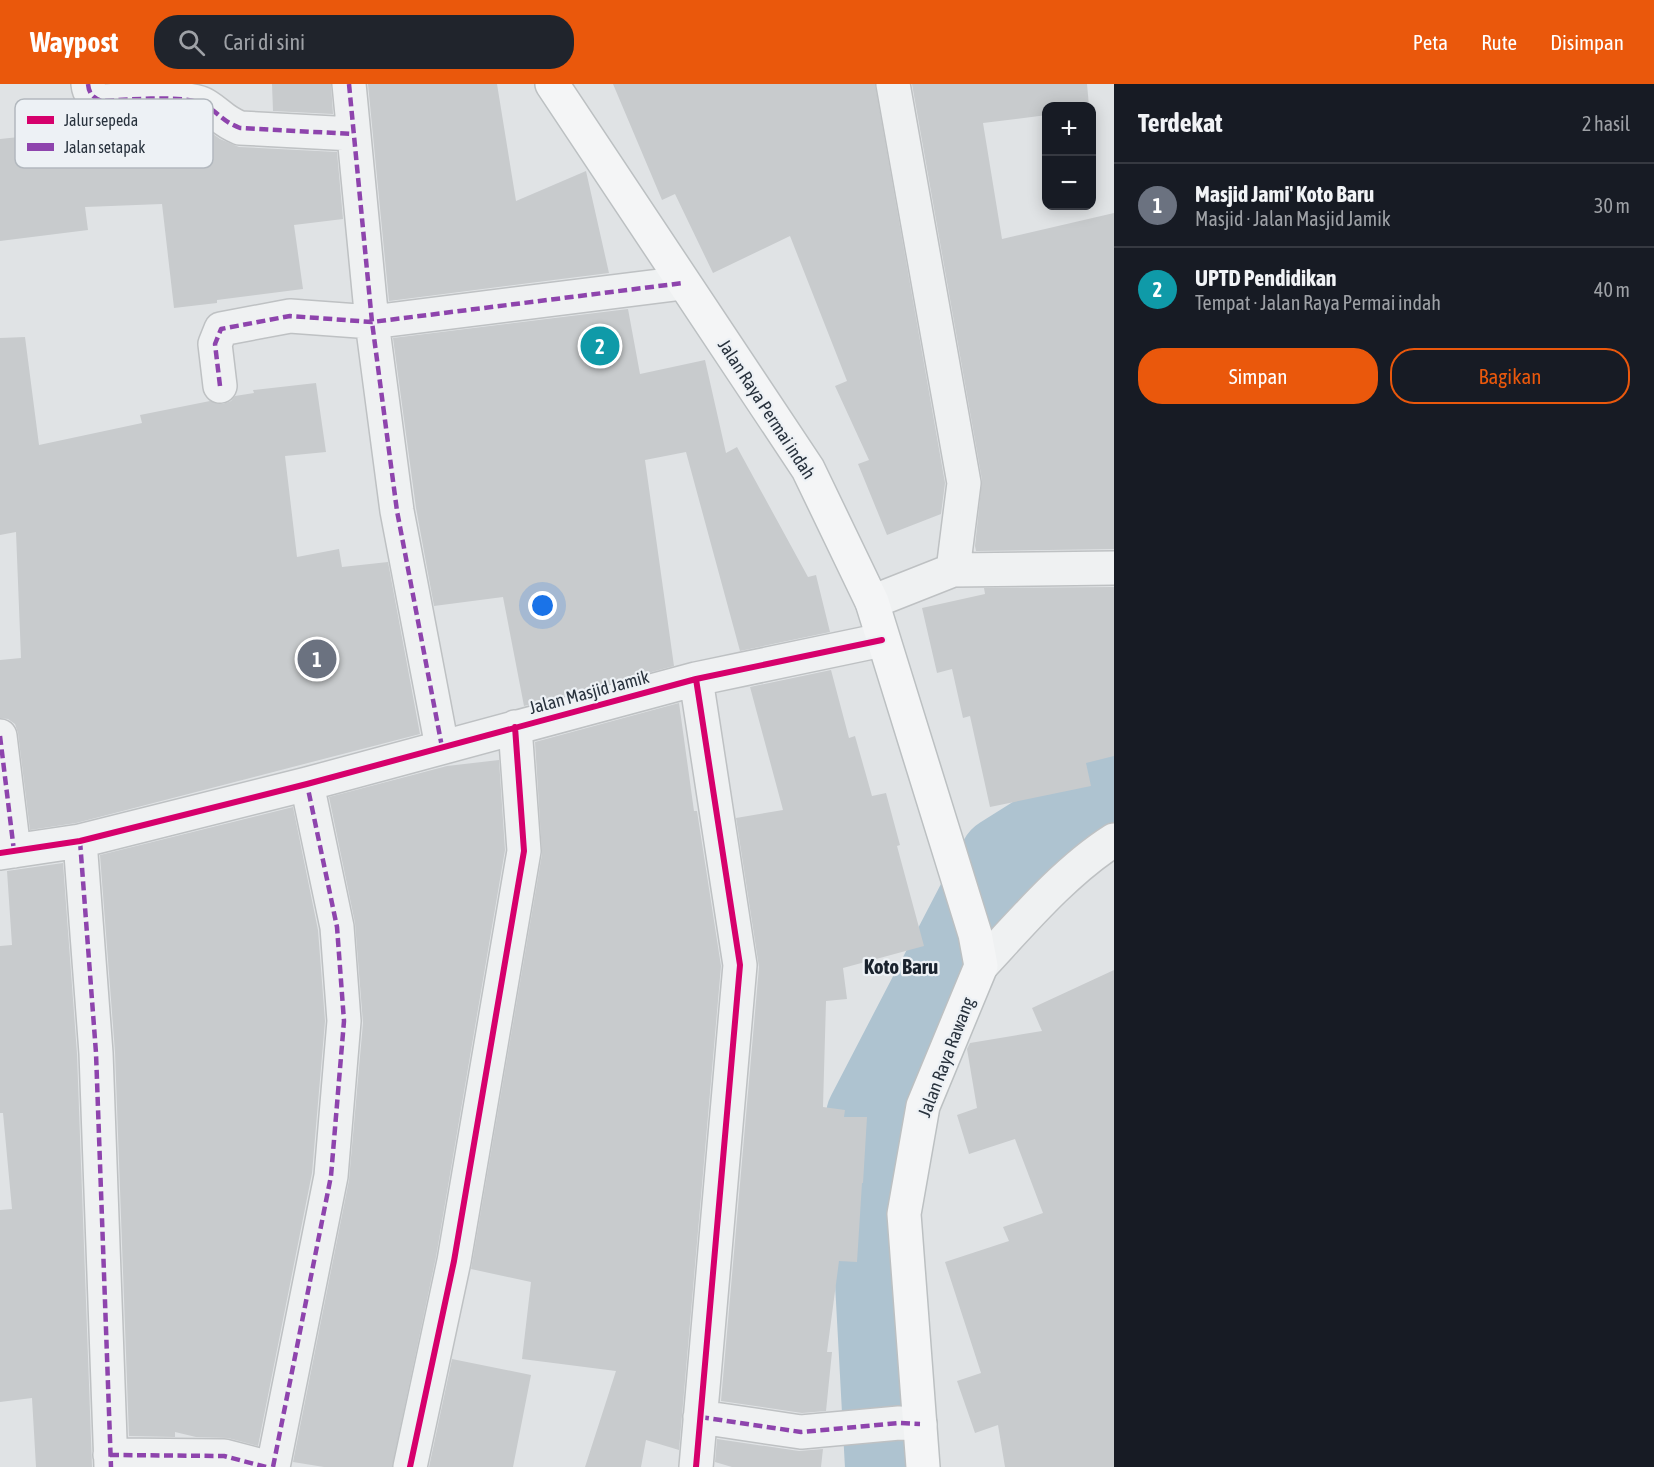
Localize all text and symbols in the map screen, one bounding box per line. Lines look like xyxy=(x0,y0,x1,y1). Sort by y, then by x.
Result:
search box xyxy=(154,15,574,69)
text: Waypost xyxy=(30,26,118,58)
icon: search xyxy=(175,26,208,59)
text: Cari di sini xyxy=(223,29,305,55)
text: Peta xyxy=(1413,30,1448,54)
text: Rute xyxy=(1481,30,1517,54)
text: Disimpan xyxy=(1550,30,1624,54)
legend xyxy=(15,99,213,168)
map controls xyxy=(1042,102,1096,210)
button: + xyxy=(1042,102,1096,156)
text: Terdekat xyxy=(1138,108,1222,138)
text: Jalur sepeda xyxy=(64,111,138,130)
text: 2 hasil xyxy=(1582,112,1630,135)
text: Jalan setapak xyxy=(64,138,145,157)
button: − xyxy=(1042,156,1096,210)
text: Masjid Jami' Koto Baru xyxy=(1195,181,1374,207)
text: 1 xyxy=(1153,194,1162,217)
text: 30 m xyxy=(1594,194,1630,217)
text: Masjid · Jalan Masjid Jamik xyxy=(1195,207,1391,230)
text: UPTD Pendidikan xyxy=(1195,265,1337,291)
text: 2 xyxy=(1153,278,1162,301)
text: 40 m xyxy=(1594,278,1630,301)
text: Tempat · Jalan Raya Permai indah xyxy=(1195,291,1441,314)
pin: 2 xyxy=(580,324,620,368)
street label: Jalan Raya Permai indah xyxy=(714,335,820,483)
button: Simpan xyxy=(1138,348,1378,404)
button: Bagikan xyxy=(1390,348,1630,404)
your location xyxy=(528,591,557,620)
pin: 1 xyxy=(298,636,336,682)
street label: Jalan Masjid Jamik xyxy=(527,666,652,718)
district label: Koto Baru xyxy=(864,954,938,978)
street label: Jalan Raya Rawang xyxy=(913,994,979,1120)

